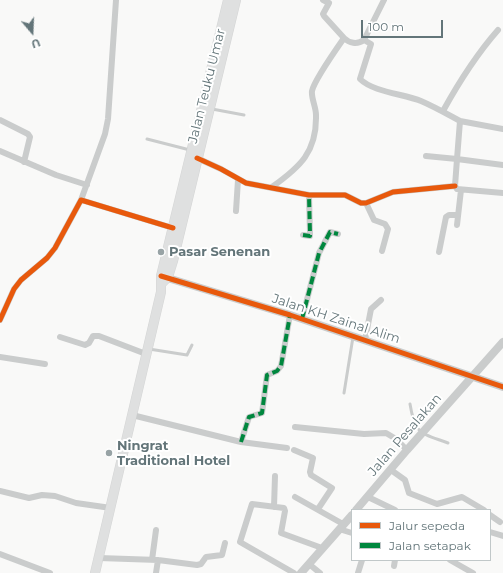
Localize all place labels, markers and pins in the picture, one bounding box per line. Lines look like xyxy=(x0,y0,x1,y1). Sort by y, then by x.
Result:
place label: Pasar Senenan xyxy=(169,244,270,260)
marker: Pasar Senenan xyxy=(156,247,166,257)
place label: Ningrat Traditional Hotel xyxy=(117,438,230,469)
marker: Ningrat Traditional Hotel xyxy=(104,448,114,458)

